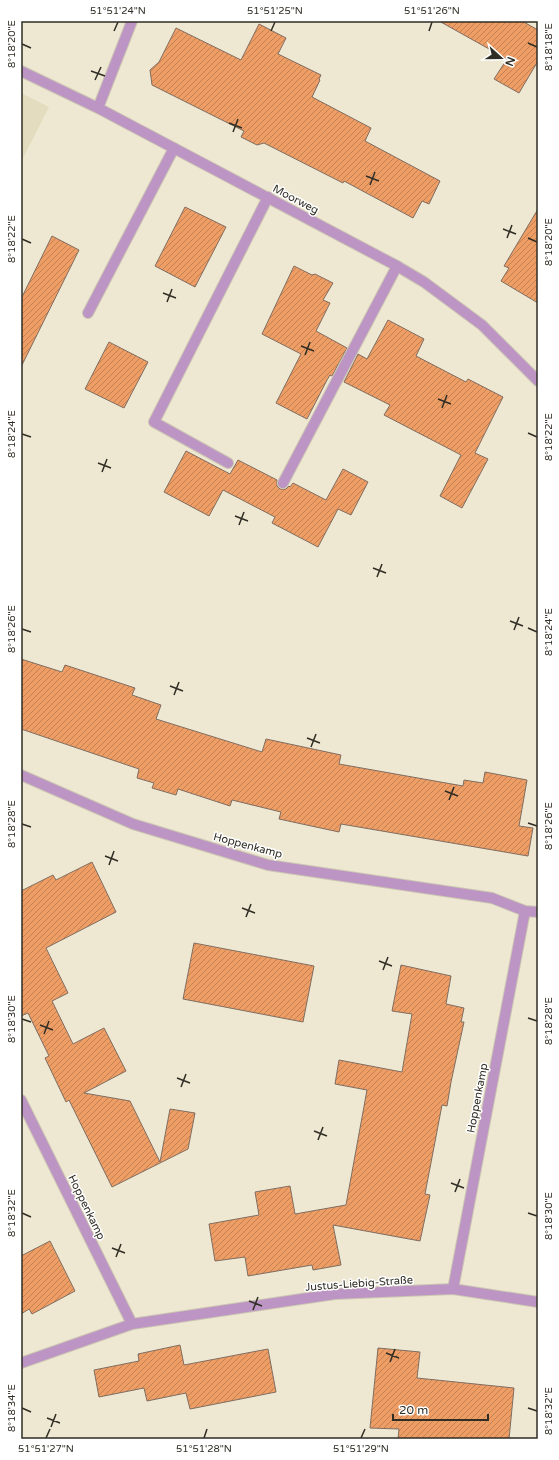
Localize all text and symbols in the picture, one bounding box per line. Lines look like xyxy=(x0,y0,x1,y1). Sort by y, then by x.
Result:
text: 51°51'24"N xyxy=(90,5,146,17)
text: 51°51'25"N xyxy=(247,5,303,17)
text: 51°51'26"N xyxy=(404,5,460,17)
text: 8°18'20"E xyxy=(6,20,18,68)
text: 8°18'18"E xyxy=(543,23,555,71)
north arrow xyxy=(481,38,521,78)
text: N xyxy=(502,55,518,68)
street label: Moorweg xyxy=(271,182,321,217)
text: 8°18'22"E xyxy=(6,215,18,263)
text: 8°18'20"E xyxy=(543,218,555,266)
text: 8°18'24"E xyxy=(6,410,18,458)
text: 8°18'22"E xyxy=(543,413,555,461)
text: 8°18'26"E xyxy=(6,605,18,653)
text: 8°18'24"E xyxy=(543,608,555,656)
text: 8°18'28"E xyxy=(6,800,18,848)
text: 8°18'26"E xyxy=(543,802,555,850)
street label: Hoppenkamp xyxy=(212,830,284,861)
text: 8°18'30"E xyxy=(6,995,18,1043)
text: 8°18'28"E xyxy=(543,997,555,1045)
street label: Hoppenkamp xyxy=(464,1062,491,1134)
street label: Hoppenkamp xyxy=(65,1173,108,1242)
text: 8°18'32"E xyxy=(6,1189,18,1237)
text: 8°18'30"E xyxy=(543,1192,555,1240)
street label: Justus-Liebig-Straße xyxy=(305,1273,413,1294)
text: 8°18'34"E xyxy=(6,1384,18,1432)
text: 8°18'32"E xyxy=(543,1387,555,1435)
scale bar xyxy=(393,1396,488,1422)
text: 20 m xyxy=(399,1403,428,1417)
text: 51°51'27"N xyxy=(18,1443,74,1455)
text: 51°51'28"N xyxy=(176,1443,232,1455)
text: 51°51'29"N xyxy=(333,1443,389,1455)

